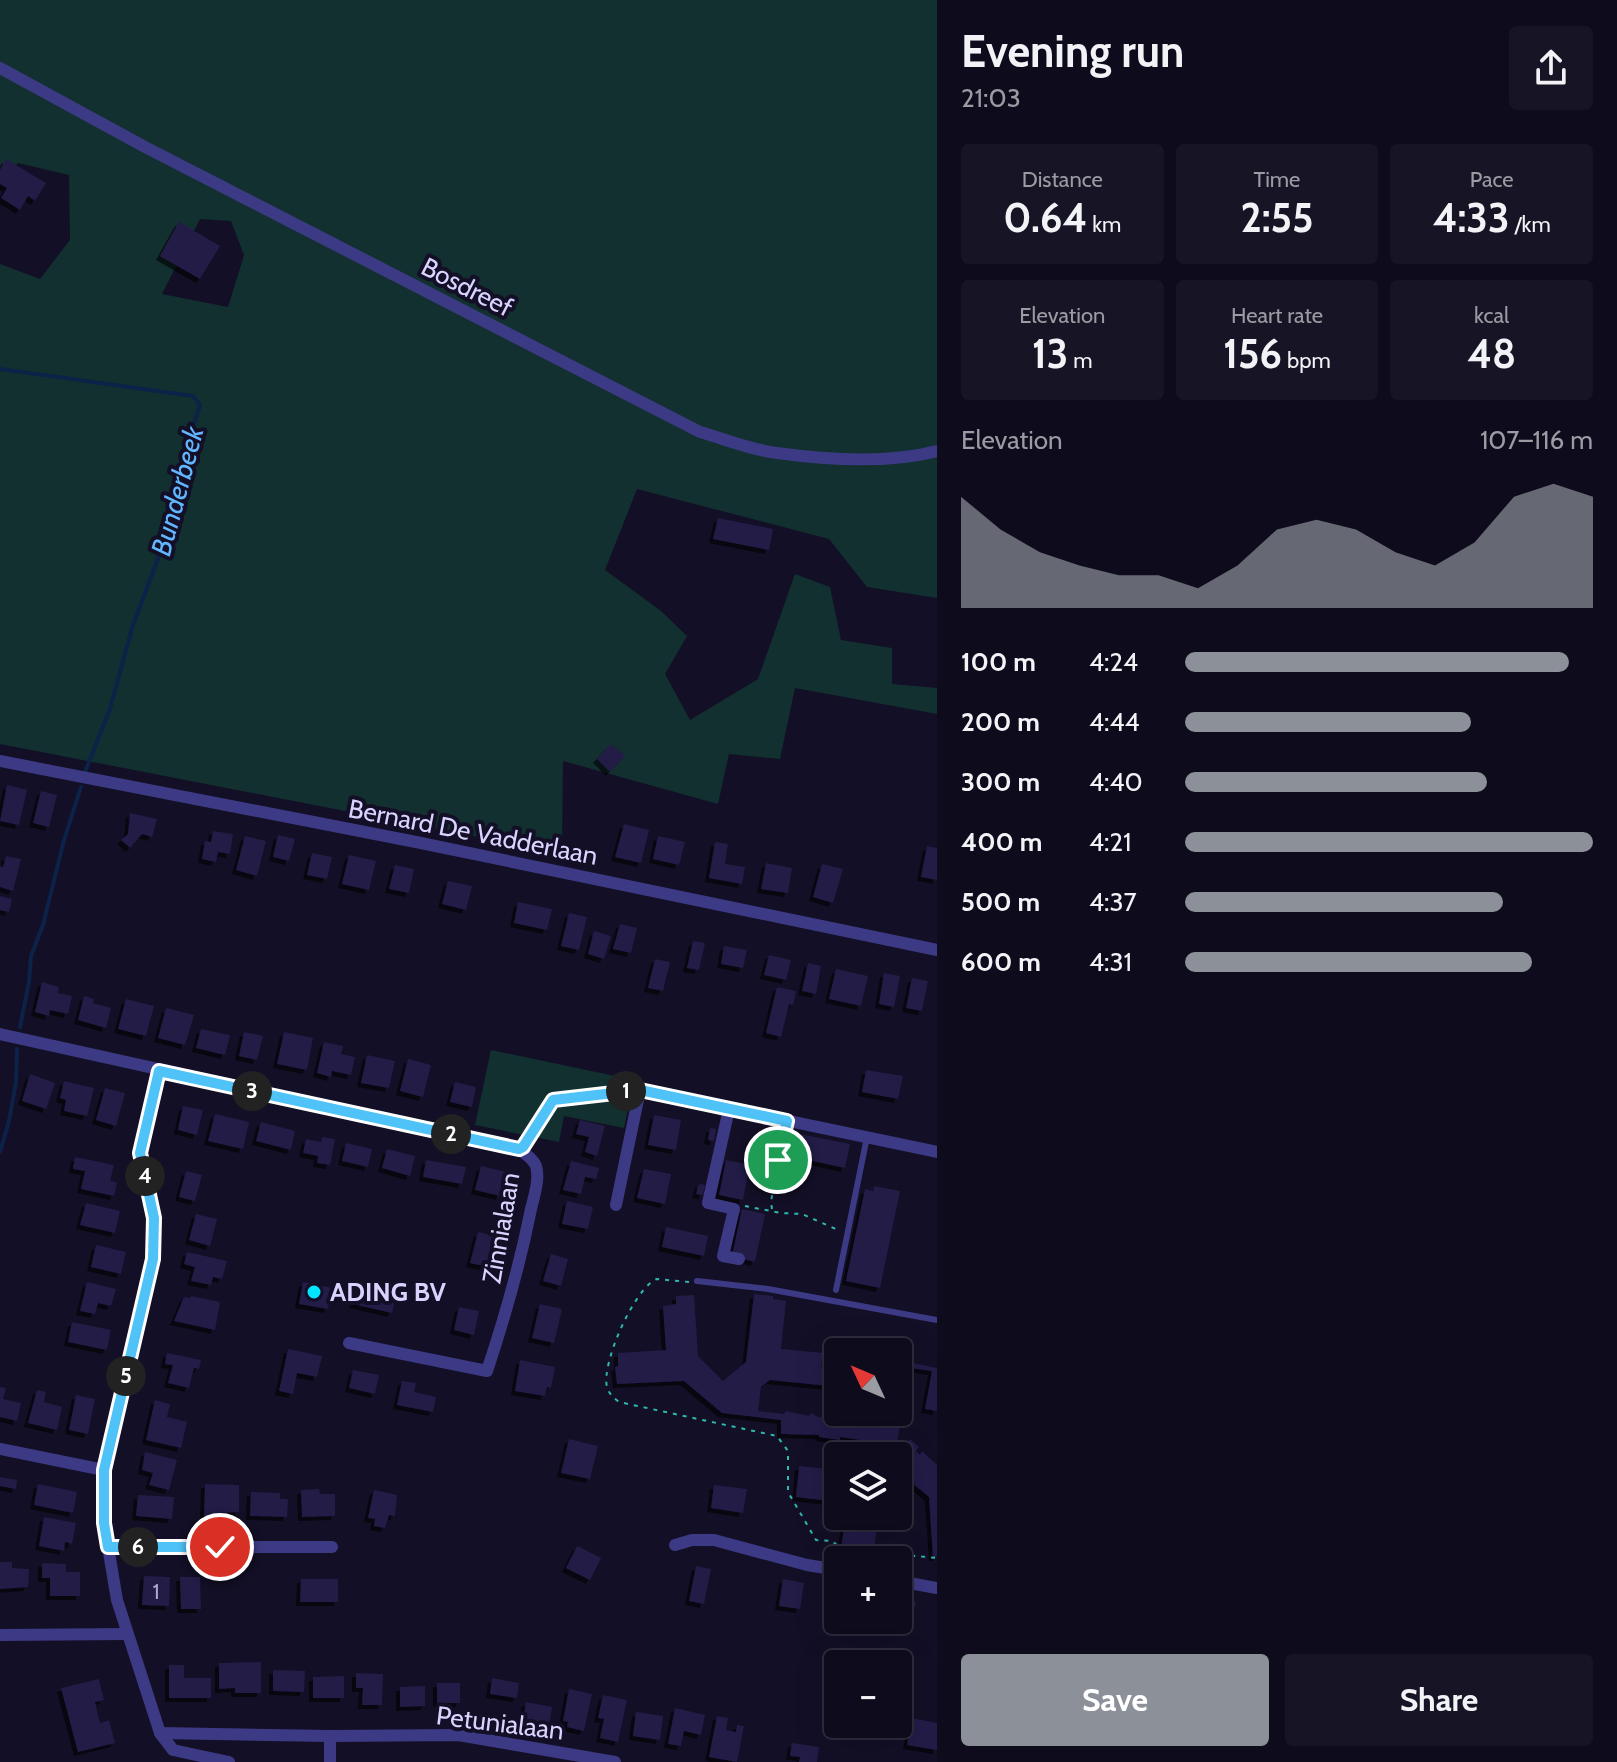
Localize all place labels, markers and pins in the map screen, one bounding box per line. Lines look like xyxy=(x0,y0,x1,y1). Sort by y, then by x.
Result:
pin: 3 xyxy=(232,1071,272,1111)
pin: 1 xyxy=(606,1071,646,1111)
pin: 2 xyxy=(431,1114,471,1154)
pin xyxy=(744,1126,812,1194)
pin: 4 xyxy=(125,1156,165,1196)
place label: ADING BV xyxy=(330,1276,447,1308)
marker: ADING BV xyxy=(305,1283,323,1301)
pin: 5 xyxy=(106,1356,146,1396)
pin xyxy=(186,1513,254,1581)
pin: 6 xyxy=(118,1527,158,1567)

